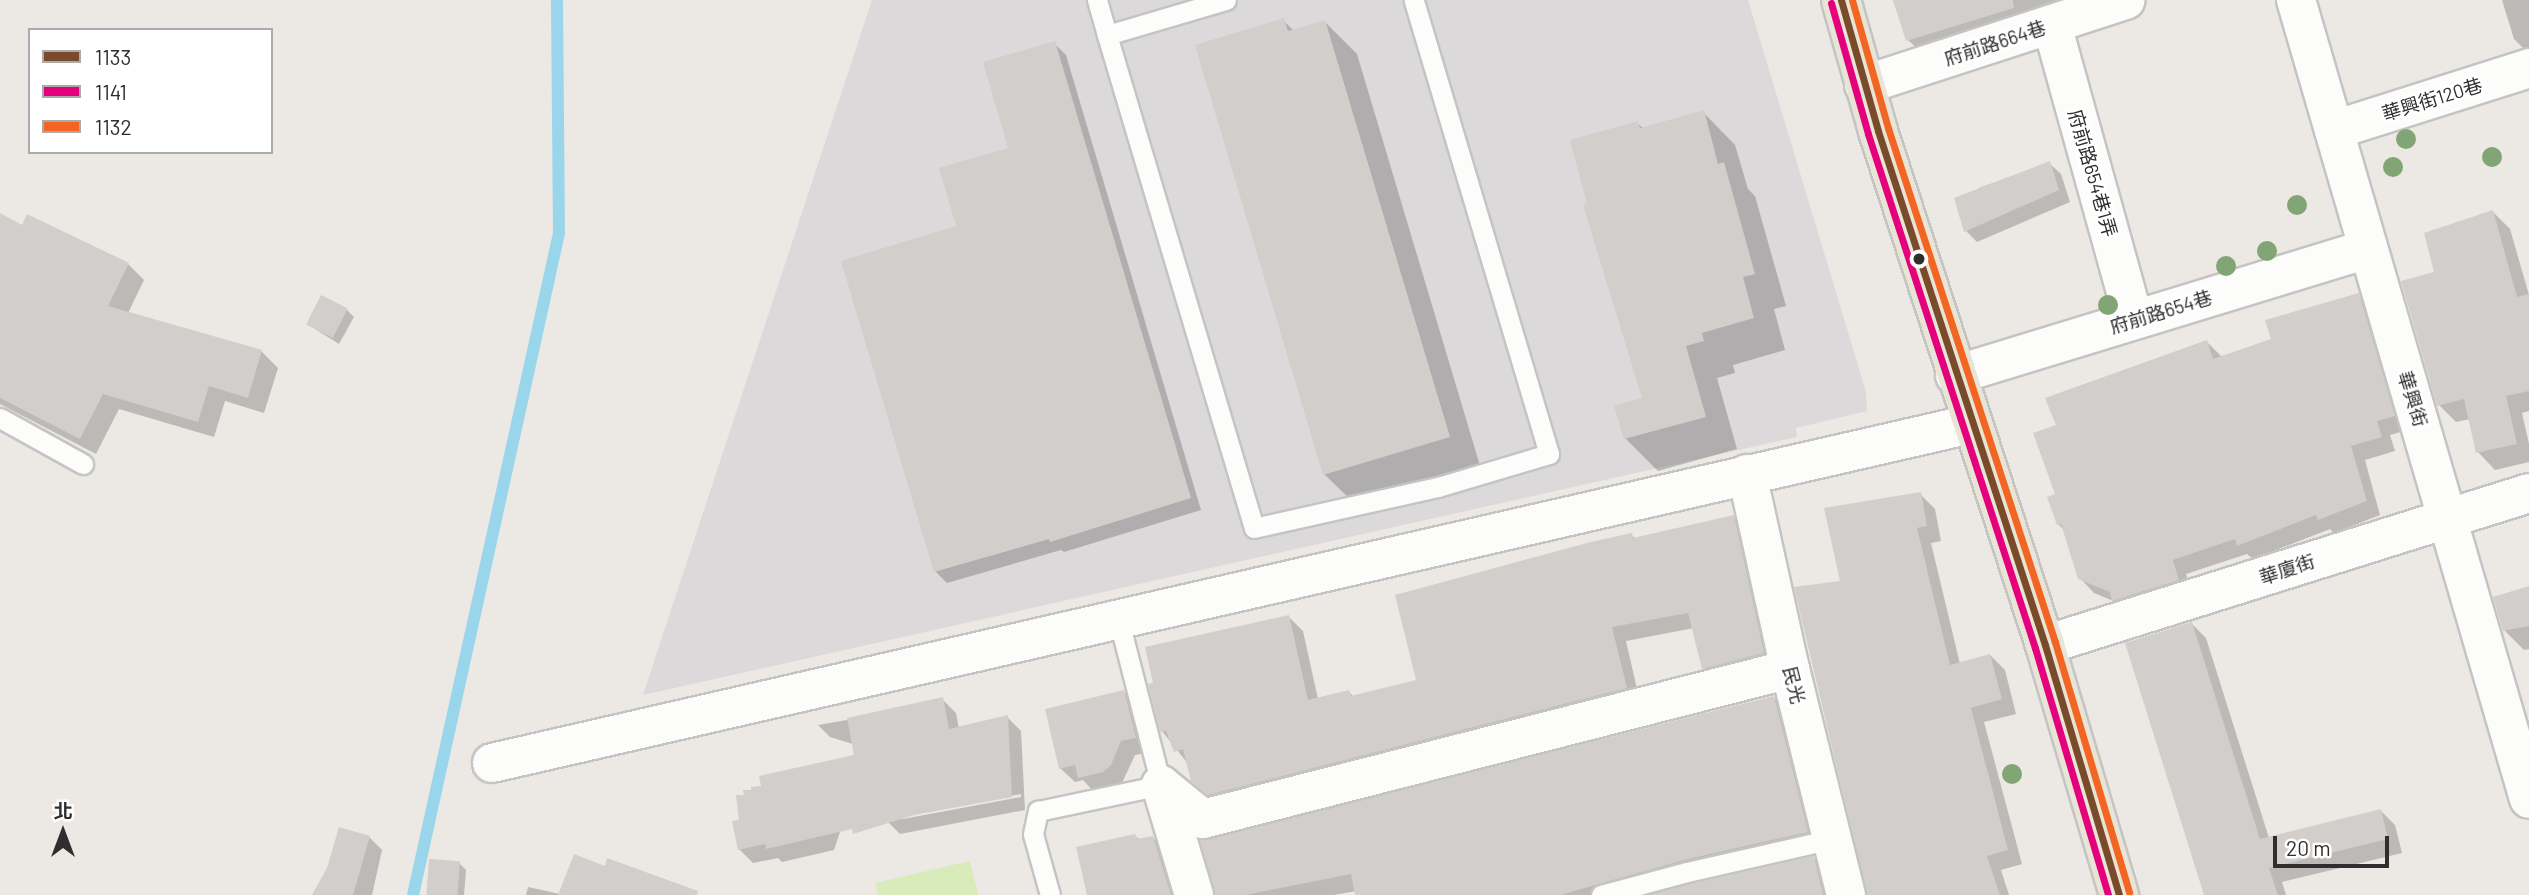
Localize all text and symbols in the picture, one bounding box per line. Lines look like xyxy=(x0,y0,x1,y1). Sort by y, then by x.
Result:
street label: 府前路664巷 xyxy=(1941,16,2049,70)
legend xyxy=(28,28,273,154)
text: 1133 xyxy=(95,44,131,69)
street label: 華興街120巷 xyxy=(2379,73,2485,125)
text: 1141 xyxy=(95,79,127,104)
street label: 府前路654巷1弄 xyxy=(2064,107,2122,239)
text: 1132 xyxy=(95,114,132,139)
unlabelled marker xyxy=(1912,252,1926,266)
street label: 府前路654巷 xyxy=(2107,286,2215,338)
street label: 華興街 xyxy=(2394,368,2432,430)
street label: 華廈街 xyxy=(2256,549,2318,589)
street label: 民光 xyxy=(1778,664,1810,706)
north arrow xyxy=(28,797,98,867)
text: 北 xyxy=(53,799,73,822)
scale bar xyxy=(2277,822,2392,866)
text: 20 m xyxy=(2286,835,2331,860)

